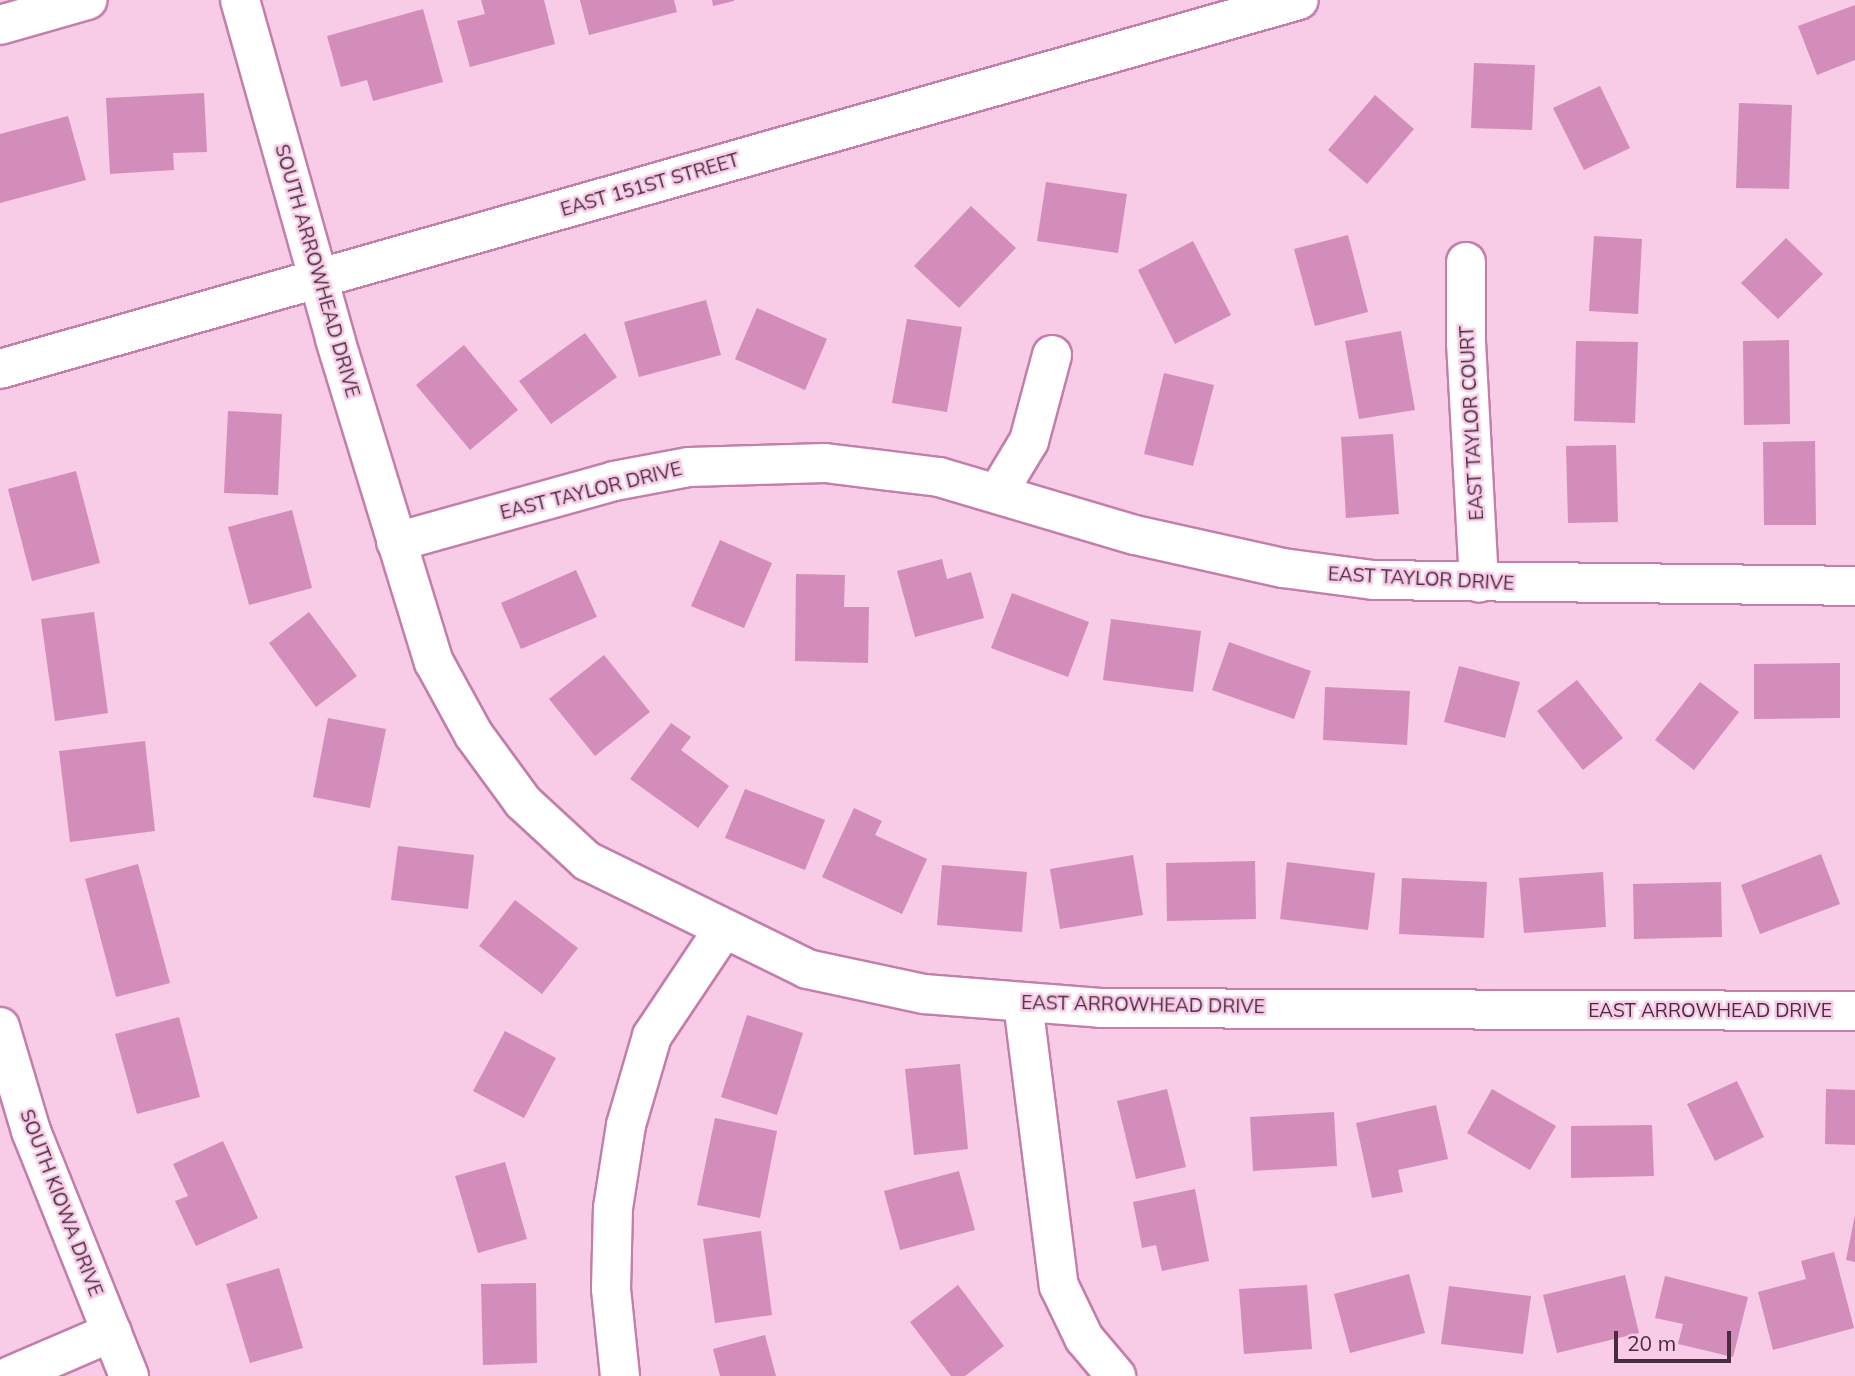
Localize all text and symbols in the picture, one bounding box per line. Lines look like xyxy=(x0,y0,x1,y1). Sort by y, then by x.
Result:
street label: SOUTH ARROWHEAD DRIVE xyxy=(270,142,364,400)
street label: EAST 151ST STREET xyxy=(558,149,742,221)
street label: EAST TAYLOR COURT xyxy=(1456,325,1488,521)
street label: EAST TAYLOR DRIVE xyxy=(498,457,684,525)
street label: EAST TAYLOR DRIVE xyxy=(1327,563,1515,595)
street label: EAST ARROWHEAD DRIVE xyxy=(1021,991,1265,1019)
street label: EAST ARROWHEAD DRIVE xyxy=(1588,1000,1832,1022)
street label: SOUTH KIOWA DRIVE xyxy=(15,1106,107,1300)
scale bar xyxy=(1617,1316,1734,1360)
text: 20 m xyxy=(1627,1330,1676,1356)

